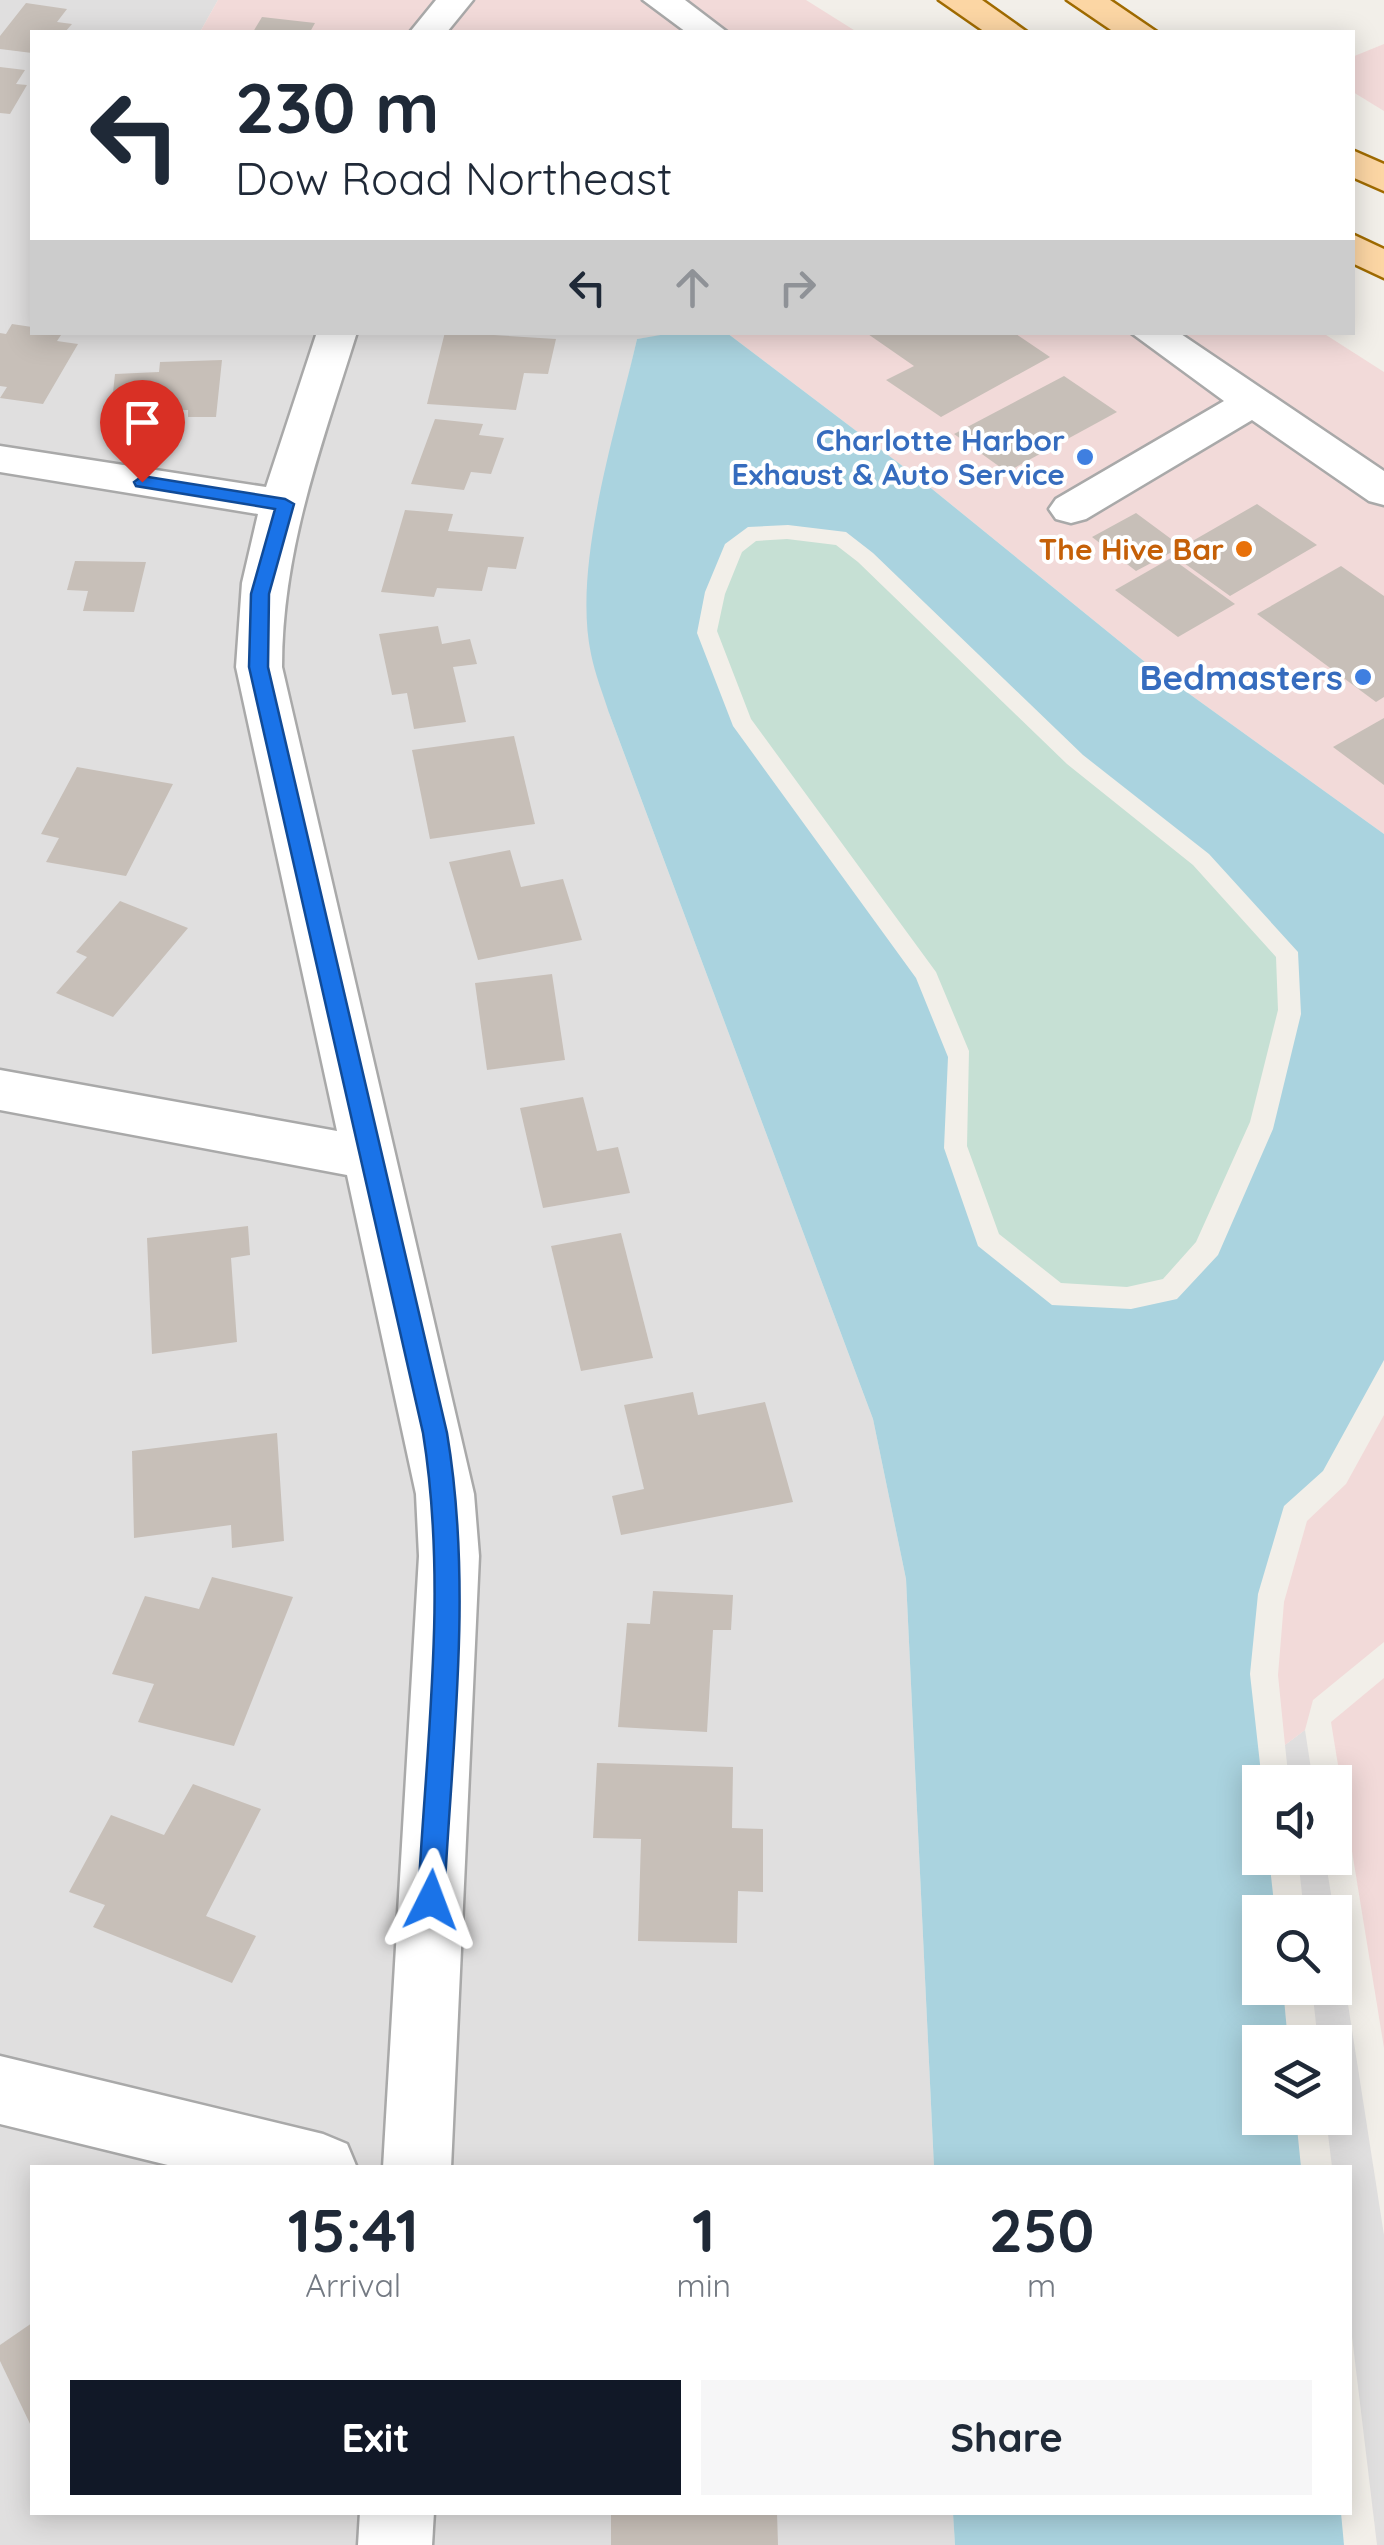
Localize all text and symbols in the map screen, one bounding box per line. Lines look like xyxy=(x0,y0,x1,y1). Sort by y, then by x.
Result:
text: 230 m xyxy=(235,63,440,151)
icon: left xyxy=(70,70,200,200)
text: Dow Road Northeast xyxy=(235,150,672,206)
icon: left xyxy=(560,260,615,315)
icon: ahead xyxy=(665,260,720,315)
icon: right xyxy=(770,260,825,315)
pin xyxy=(100,380,185,483)
icon: arrive xyxy=(115,395,170,450)
place label: Charlotte Harbor Exhaust & Auto Service xyxy=(732,421,1065,493)
marker: Charlotte Harbor Exhaust & Auto Service xyxy=(1074,446,1096,468)
place label: The Hive Bar xyxy=(1039,530,1224,568)
marker: The Hive Bar xyxy=(1233,538,1255,560)
place label: Bedmasters xyxy=(1140,655,1343,699)
marker: Bedmasters xyxy=(1352,666,1374,688)
map controls xyxy=(1242,1765,1352,2135)
button: sound xyxy=(1242,1765,1352,1875)
position arrow xyxy=(379,1848,483,1952)
button: search xyxy=(1242,1895,1352,2005)
button: layers xyxy=(1242,2025,1352,2135)
text: 15:41 xyxy=(288,2192,419,2267)
text: 1 xyxy=(692,2192,715,2267)
text: 250 xyxy=(989,2192,1094,2267)
text: Arrival xyxy=(305,2265,401,2305)
text: min xyxy=(677,2265,731,2305)
text: m xyxy=(1027,2265,1056,2305)
button: Exit xyxy=(70,2380,681,2495)
button: Share xyxy=(701,2380,1312,2495)

